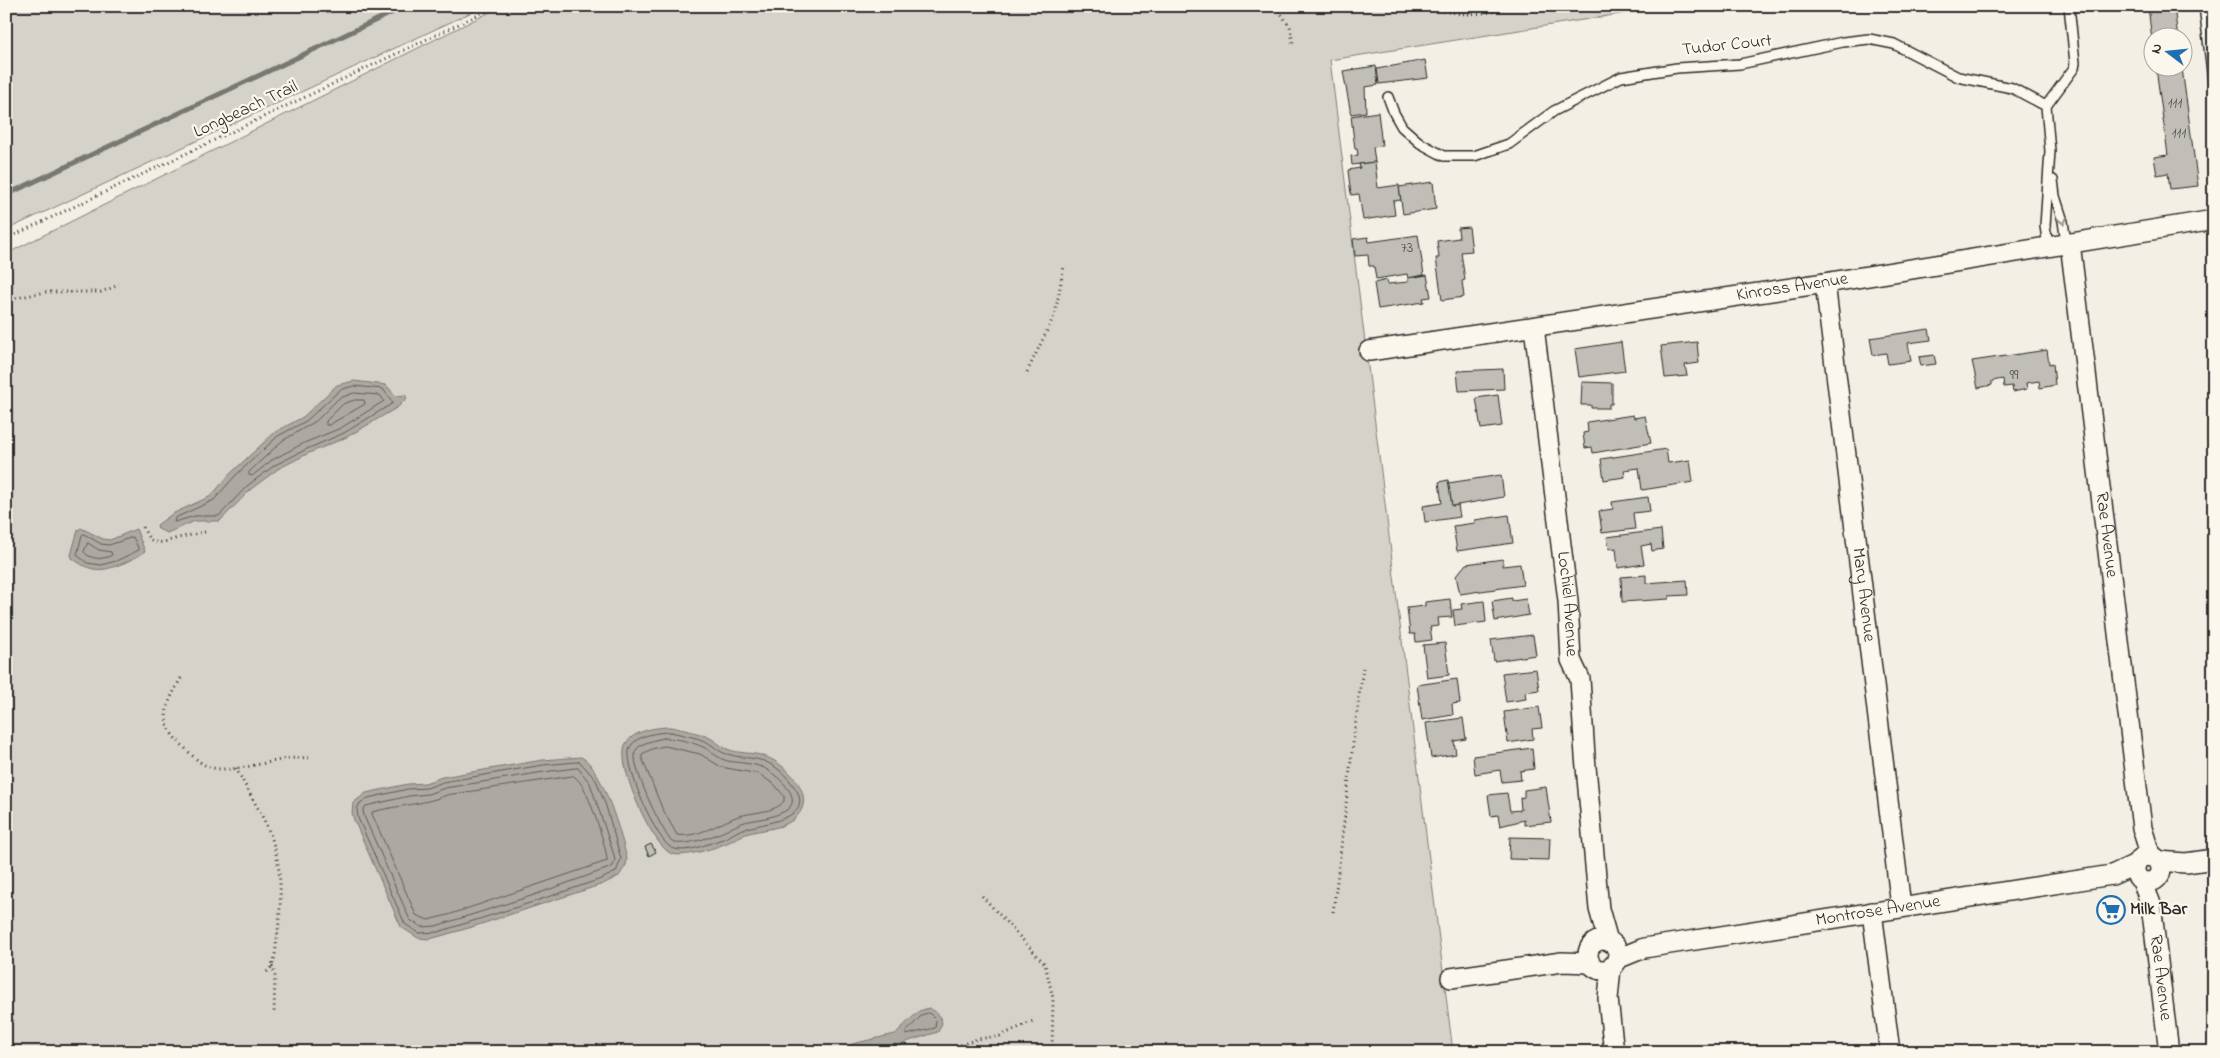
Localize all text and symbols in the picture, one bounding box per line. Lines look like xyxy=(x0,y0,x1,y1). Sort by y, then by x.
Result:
street label: Tudor Court xyxy=(1681,28,1773,64)
north arrow xyxy=(2142,28,2192,78)
text: N xyxy=(2146,41,2168,56)
street label: Longbeach Trail xyxy=(190,74,303,146)
house number: 111 xyxy=(2168,92,2182,114)
house number: 111 xyxy=(2172,122,2186,144)
one-way arrow xyxy=(2057,216,2068,225)
house number: 73 xyxy=(1401,237,1413,259)
street label: Kinross Avenue xyxy=(1735,266,1851,309)
house number: 99 xyxy=(2009,364,2019,386)
street label: Rae Avenue xyxy=(2088,490,2124,580)
street label: Mary Avenue xyxy=(1844,546,1882,644)
street label: Lochiel Avenue xyxy=(1549,550,1584,658)
street label: Montrose Avenue xyxy=(1814,889,1943,934)
supermarket icon: Milk Bar xyxy=(2096,895,2126,925)
place label: Milk Bar xyxy=(2130,897,2187,923)
street label: Rae Avenue xyxy=(2142,933,2178,1023)

